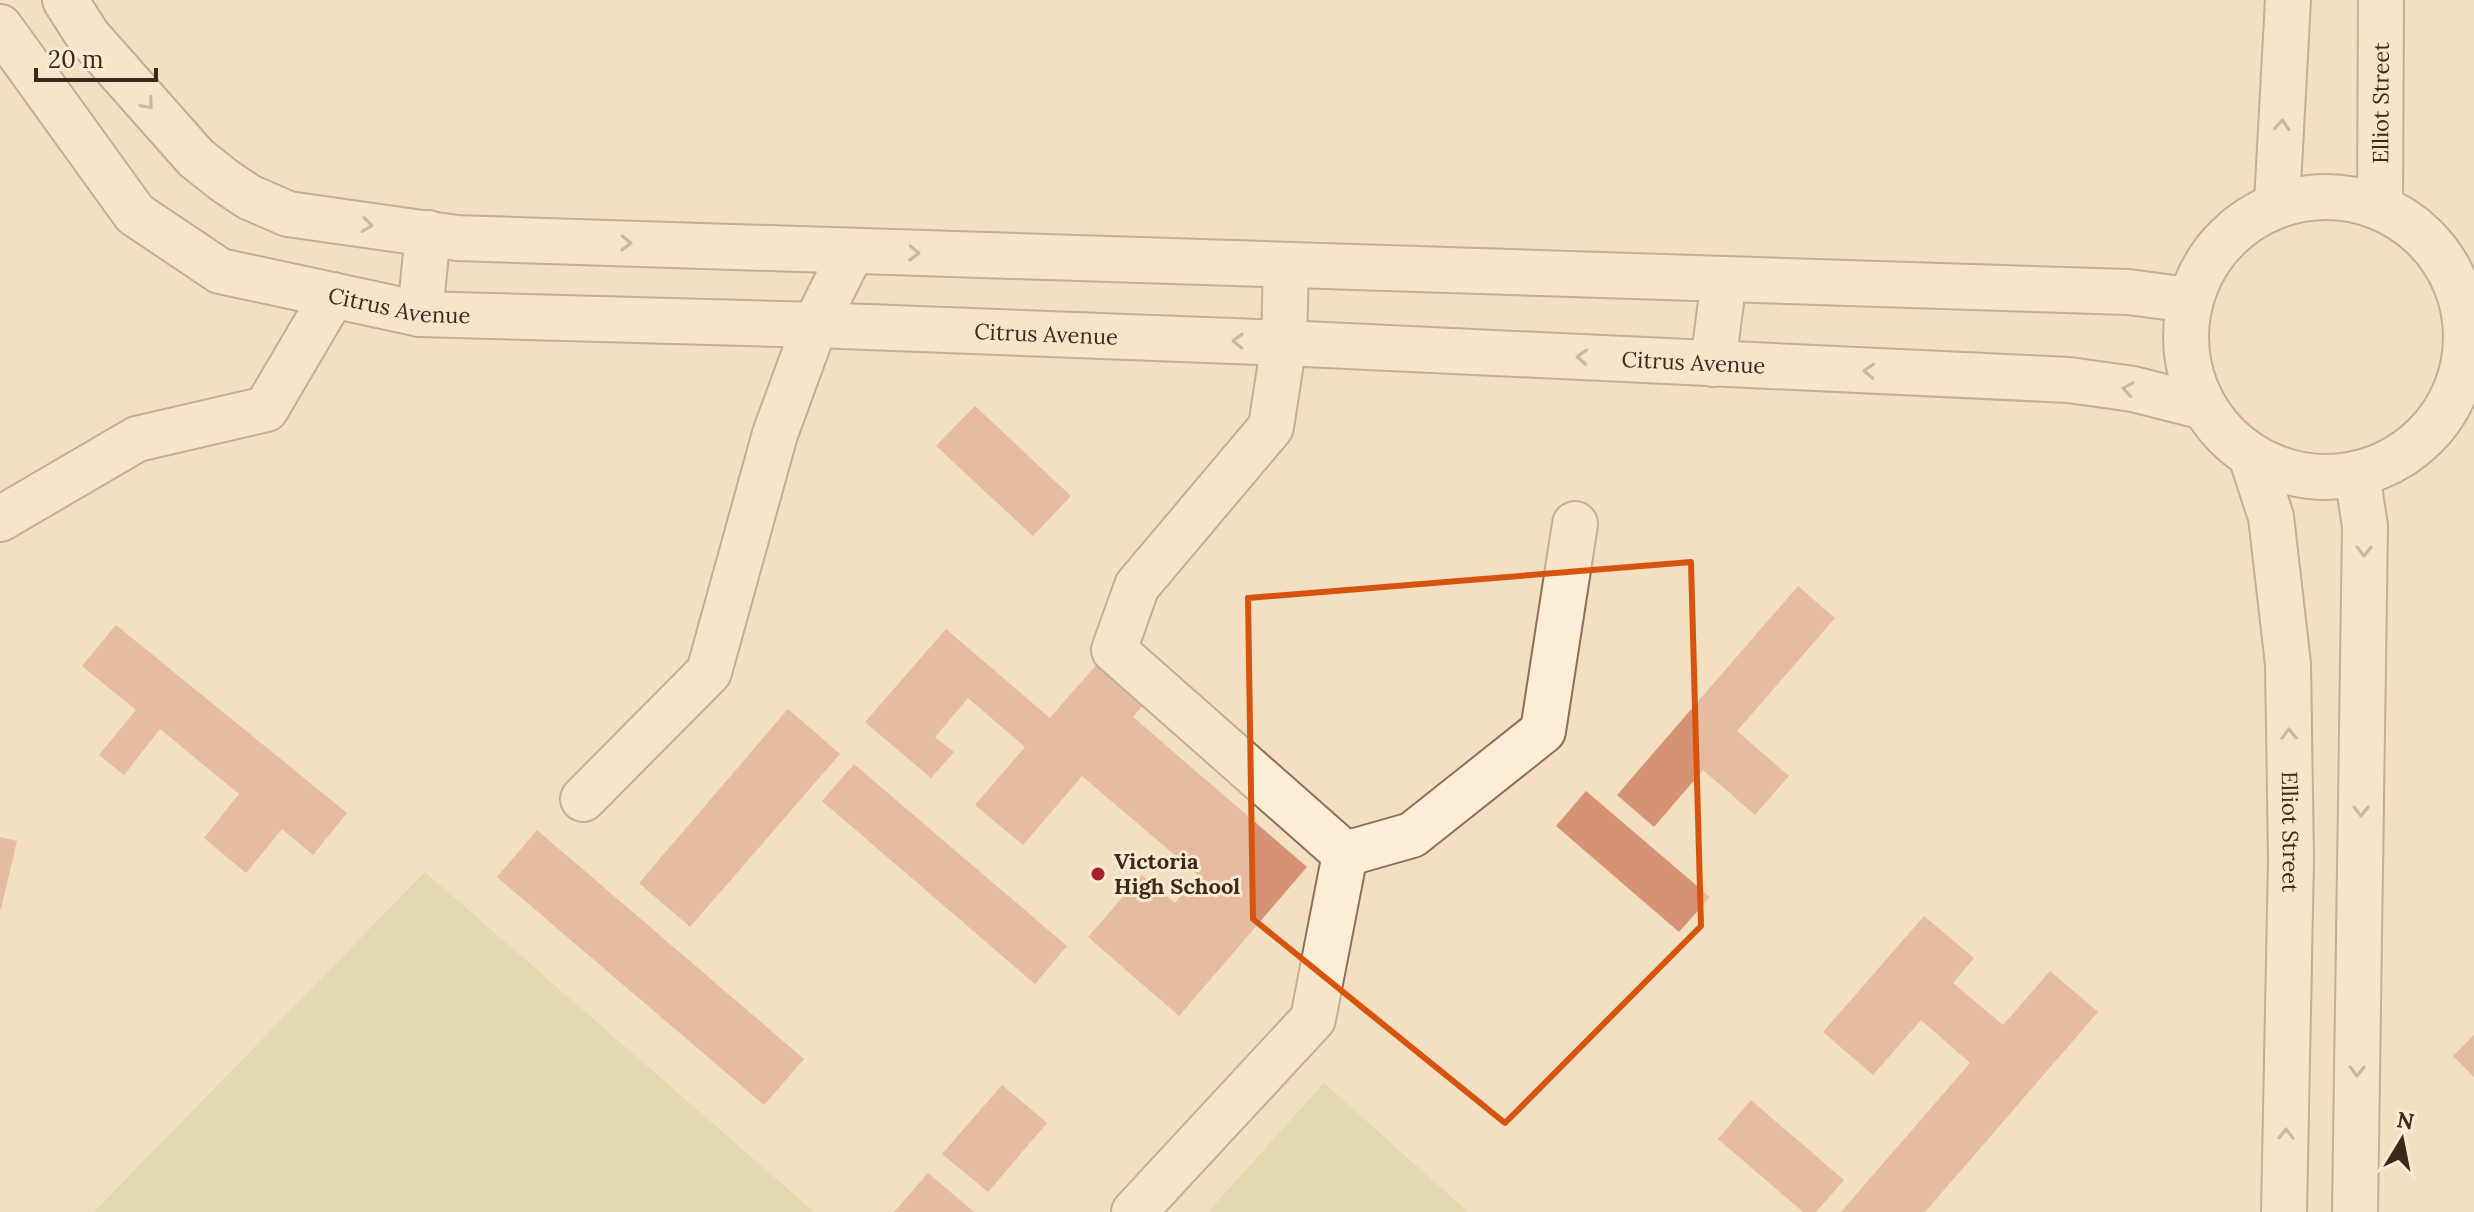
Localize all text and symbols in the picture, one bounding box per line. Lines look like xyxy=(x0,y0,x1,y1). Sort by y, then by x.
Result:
scale bar xyxy=(36,32,156,82)
street label: Elliot Street xyxy=(2366,42,2395,164)
text: 20 m xyxy=(48,44,104,75)
one-way arrow xyxy=(139,95,153,110)
one-way arrow xyxy=(2273,118,2290,131)
one-way arrow xyxy=(360,216,374,233)
one-way arrow xyxy=(620,235,633,252)
one-way arrow xyxy=(908,244,921,261)
street label: Citrus Avenue xyxy=(326,281,471,329)
street label: Citrus Avenue xyxy=(974,317,1119,351)
one-way arrow xyxy=(1231,333,1244,350)
street label: Citrus Avenue xyxy=(1621,345,1766,380)
one-way arrow xyxy=(1575,349,1588,366)
one-way arrow xyxy=(1862,363,1875,380)
one-way arrow xyxy=(2122,381,2135,398)
one-way arrow xyxy=(2355,545,2373,558)
one-way arrow xyxy=(2280,727,2298,740)
street label: Elliot Street xyxy=(2276,771,2305,893)
one-way arrow xyxy=(2352,805,2369,818)
place label: Victoria High School xyxy=(1114,847,1240,900)
marker: Victoria High School xyxy=(1089,865,1107,883)
one-way arrow xyxy=(2348,1065,2366,1078)
north arrow xyxy=(2362,1100,2442,1180)
text: N xyxy=(2395,1105,2416,1136)
one-way arrow xyxy=(2277,1127,2295,1140)

